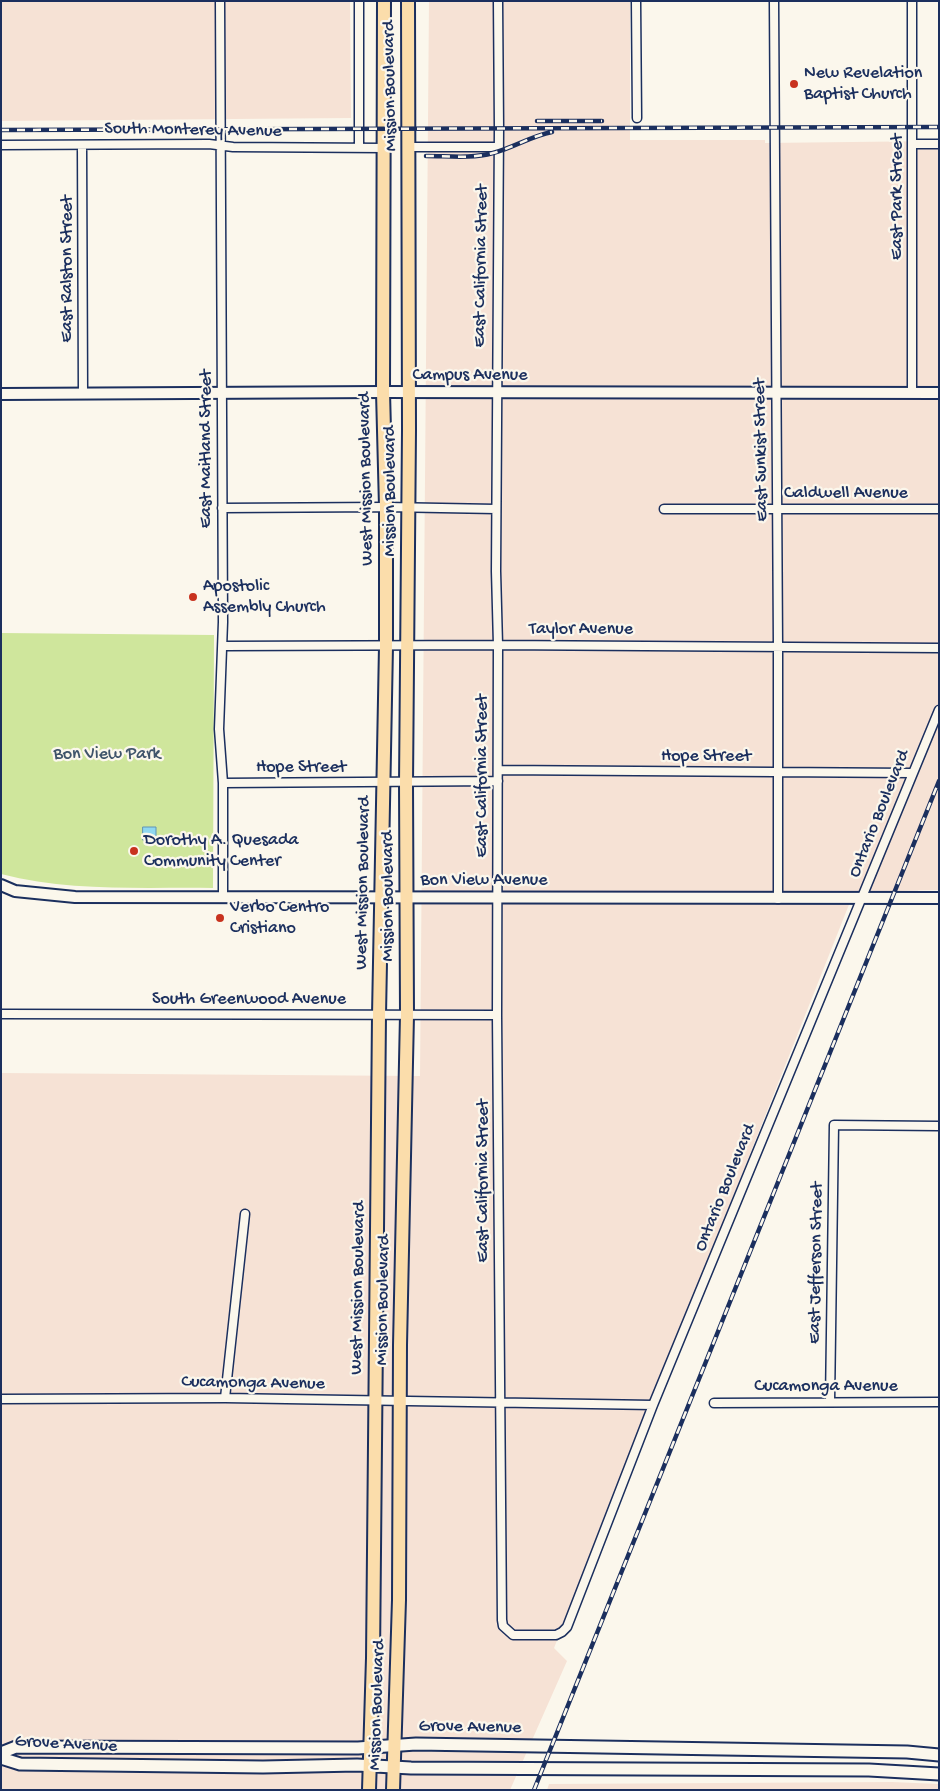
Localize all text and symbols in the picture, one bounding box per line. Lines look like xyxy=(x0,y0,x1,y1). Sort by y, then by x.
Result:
street label: Mission Boulevard xyxy=(379,20,403,152)
place label: New Revelation Baptist Church xyxy=(804,63,922,106)
marker: New Revelation Baptist Church xyxy=(788,78,800,90)
street label: South Monterey Avenue xyxy=(104,119,282,143)
street label: East Park Street xyxy=(887,134,909,260)
street label: East California Street xyxy=(470,184,494,348)
street label: East Ralston Street xyxy=(57,196,79,342)
street label: Campus Avenue xyxy=(413,365,527,387)
street label: East Maitland Street xyxy=(196,370,218,528)
street label: East Sunkist Street xyxy=(750,378,774,522)
street label: West Mission Boulevard xyxy=(355,392,379,566)
street label: Mission Boulevard xyxy=(380,426,402,556)
street label: Caldwell Avenue xyxy=(784,483,908,505)
place label: Apostolic Assembly Church xyxy=(203,576,326,618)
marker: Apostolic Assembly Church xyxy=(187,591,199,603)
street label: Taylor Avenue xyxy=(529,619,633,641)
street label: East California Street xyxy=(472,695,494,857)
park label: Bon View Park xyxy=(53,744,161,766)
street label: Hope Street xyxy=(661,746,751,768)
street label: Ontario Boulevard xyxy=(845,747,915,881)
street label: Hope Street xyxy=(256,757,346,779)
street label: West Mission Boulevard xyxy=(352,796,376,970)
place label: Dorothy A. Quesada Community Center xyxy=(144,830,298,872)
street label: Mission Boulevard xyxy=(378,831,400,961)
marker: Dorothy A. Quesada Community Center xyxy=(128,845,140,857)
street label: Bon View Avenue xyxy=(421,870,547,892)
place label: Verbo Centro Cristiano xyxy=(230,897,329,940)
marker: Verbo Centro Cristiano xyxy=(214,912,226,924)
street label: South Greenwood Avenue xyxy=(152,989,346,1011)
street label: East California Street xyxy=(473,1100,495,1262)
street label: Ontario Boulevard xyxy=(691,1121,761,1255)
street label: East Jefferson Street xyxy=(805,1182,829,1344)
street label: West Mission Boulevard xyxy=(347,1201,371,1375)
street label: Mission Boulevard xyxy=(372,1234,396,1366)
street label: Cucamonga Avenue xyxy=(181,1372,325,1396)
street label: Cucamonga Avenue xyxy=(754,1376,898,1398)
street label: Mission Boulevard xyxy=(365,1639,391,1771)
street label: Grove Avenue xyxy=(418,1716,522,1740)
street label: Grove Avenue xyxy=(14,1732,118,1758)

